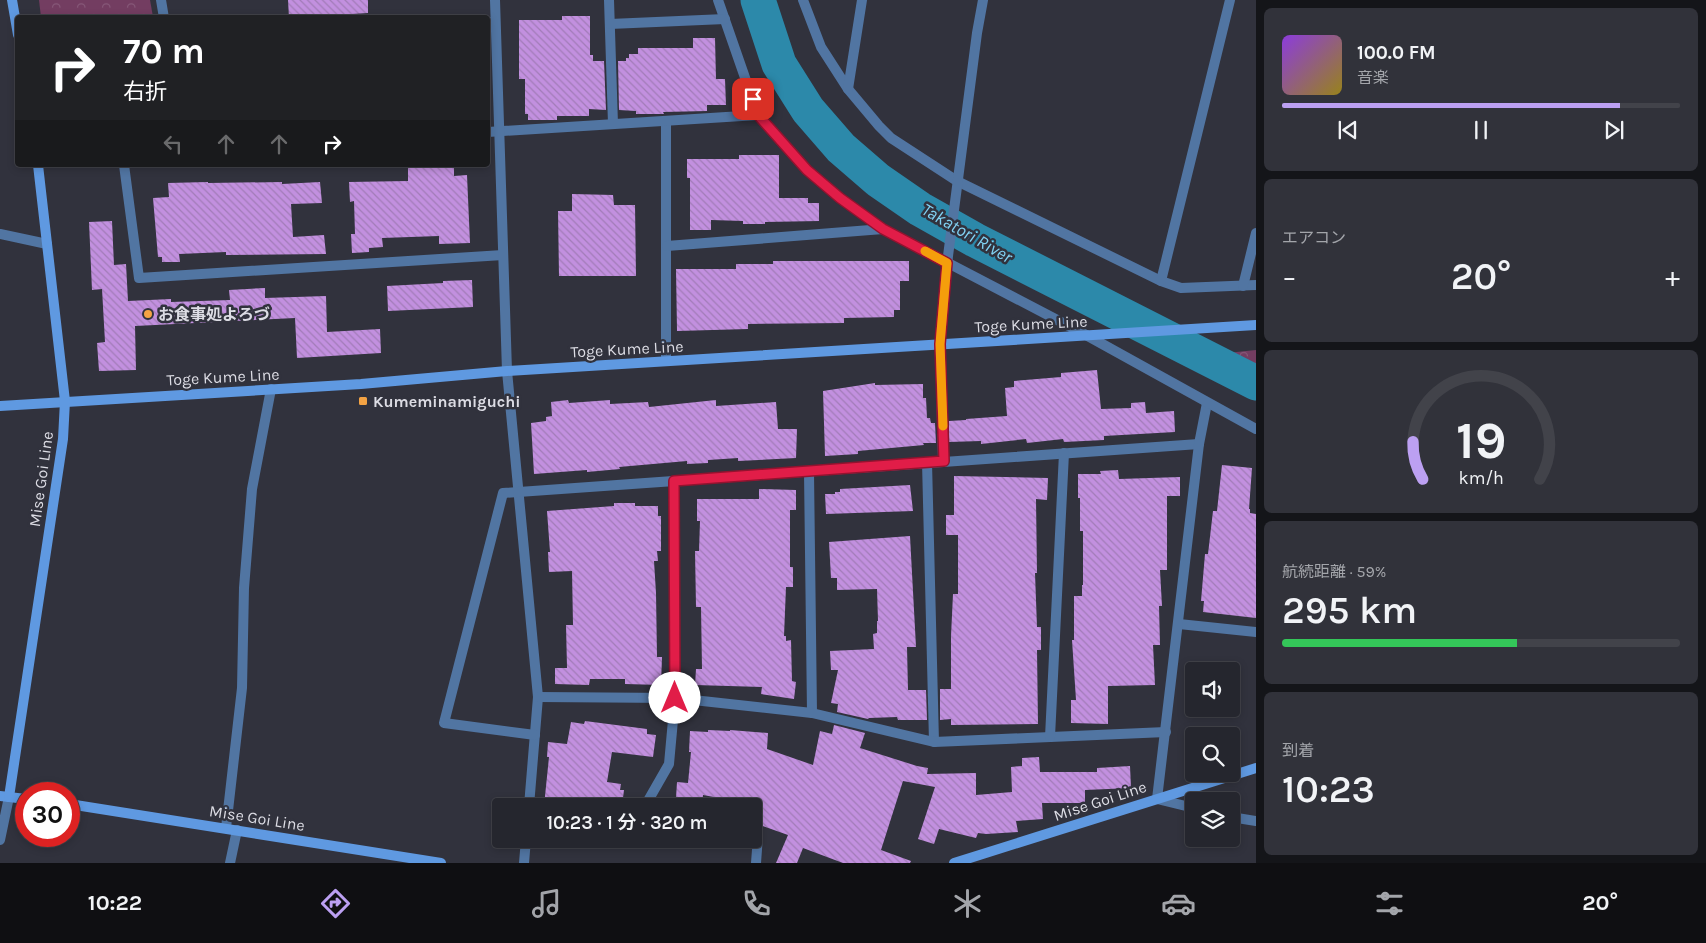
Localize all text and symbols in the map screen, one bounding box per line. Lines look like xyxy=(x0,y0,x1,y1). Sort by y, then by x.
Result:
text: 70 m xyxy=(123,31,205,72)
icon: right xyxy=(40,35,105,100)
text: 100.0 FM xyxy=(1357,42,1436,64)
text: 音楽 xyxy=(1357,68,1389,87)
pin xyxy=(732,78,774,120)
text: 右折 xyxy=(123,79,167,105)
icon: arrive xyxy=(739,85,767,113)
icon: previous xyxy=(1334,116,1362,144)
icon: pause xyxy=(1467,116,1495,144)
icon: next xyxy=(1600,116,1628,144)
icon: left xyxy=(159,130,187,158)
icon: ahead xyxy=(212,130,240,158)
icon: ahead xyxy=(265,130,293,158)
icon: right xyxy=(318,130,346,158)
water label: Takatori River xyxy=(918,198,1017,268)
text: エアコン xyxy=(1282,228,1346,247)
text: 20° xyxy=(1451,254,1511,299)
text: − xyxy=(1282,260,1297,293)
text: + xyxy=(1665,260,1680,293)
place label: お食事処よろづ xyxy=(158,305,270,324)
marker: お食事処よろづ xyxy=(142,308,154,320)
street label: Toge Kume Line xyxy=(974,312,1088,336)
street label: Toge Kume Line xyxy=(570,337,684,361)
street label: Toge Kume Line xyxy=(166,365,280,389)
place label: Kumeminamiguchi xyxy=(373,392,520,411)
marker: Kumeminamiguchi xyxy=(357,395,369,407)
text: 19 xyxy=(1456,410,1506,471)
street label: Mise Goi Line xyxy=(25,430,57,528)
text: km/h xyxy=(1458,468,1504,489)
text: 航続距離 · 59% xyxy=(1282,562,1386,581)
text: 295 km xyxy=(1282,588,1417,633)
map controls xyxy=(1185,662,1240,847)
button: sound xyxy=(1185,662,1240,717)
position arrow xyxy=(648,671,700,723)
button: search xyxy=(1185,727,1240,782)
text: 到着 xyxy=(1282,741,1314,760)
text: 10:23 xyxy=(1282,767,1375,812)
street label: Mise Goi Line xyxy=(1051,777,1149,825)
speed limit sign: 30 xyxy=(15,782,80,847)
button: layers xyxy=(1185,792,1240,847)
street label: Mise Goi Line xyxy=(208,801,306,835)
text: 10:23 · 1 分 · 320 m xyxy=(546,812,708,834)
icon: directions xyxy=(318,886,353,921)
icon: music xyxy=(529,886,564,921)
icon: phone xyxy=(739,886,774,921)
icon: climate xyxy=(950,886,985,921)
icon: car xyxy=(1161,886,1196,921)
icon: filters xyxy=(1372,886,1407,921)
text: 10:22 xyxy=(88,890,142,916)
text: 20° xyxy=(1582,890,1618,916)

